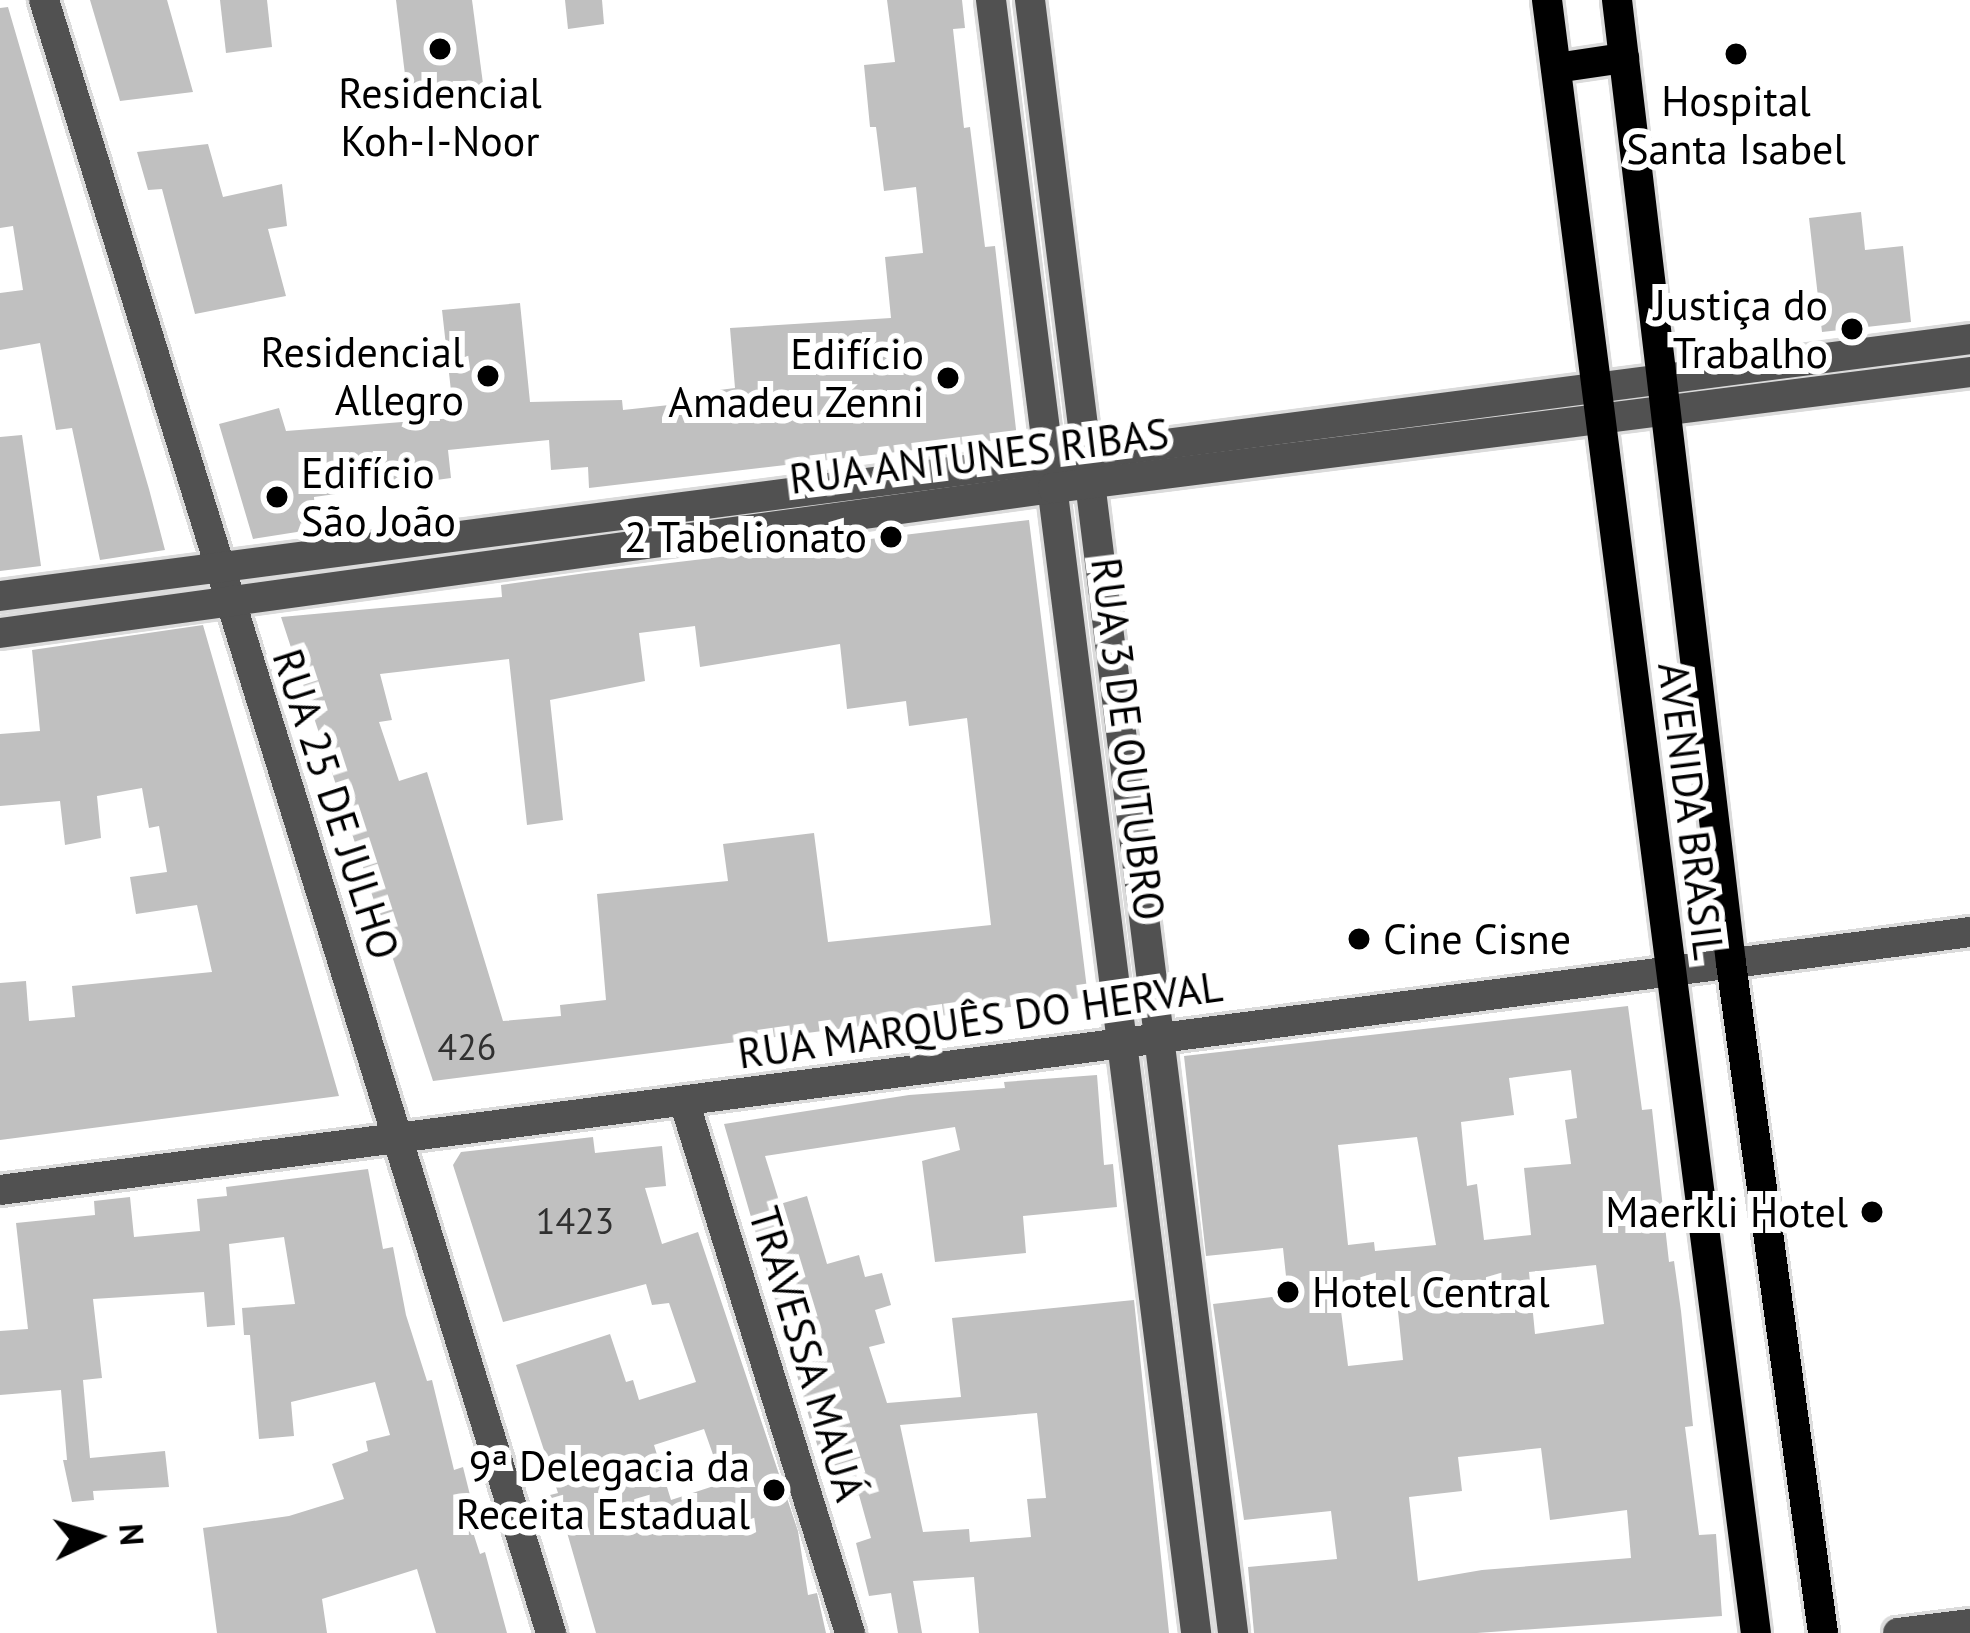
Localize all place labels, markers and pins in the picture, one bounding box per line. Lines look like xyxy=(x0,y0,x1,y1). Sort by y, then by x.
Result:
marker: Residencial Koh-I-Noor xyxy=(427,36,453,62)
marker: Hospital Santa Isabel xyxy=(1720,38,1752,70)
place label: Residencial Koh-I-Noor xyxy=(338,68,542,166)
place label: Hospital Santa Isabel xyxy=(1626,76,1846,174)
place label: Justiça do Trabalho xyxy=(1654,280,1828,378)
marker: Justiça do Trabalho xyxy=(1839,316,1865,342)
place label: Residencial Allegro xyxy=(261,327,464,425)
place label: Edifício Amadeu Zenni xyxy=(667,329,924,428)
marker: Residencial Allegro xyxy=(475,363,501,389)
marker: Edifício Amadeu Zenni xyxy=(935,365,961,391)
place label: Edifício São João xyxy=(301,448,456,546)
marker: Edifício São João xyxy=(264,484,290,510)
place label: 2 Tabelionato xyxy=(623,512,867,562)
marker: 2 Tabelionato xyxy=(878,524,904,550)
place label: Cine Cisne xyxy=(1383,914,1571,964)
marker: Cine Cisne xyxy=(1346,926,1372,952)
place label: Maerkli Hotel xyxy=(1605,1187,1848,1237)
marker: Maerkli Hotel xyxy=(1859,1199,1885,1225)
place label: Hotel Central xyxy=(1312,1267,1550,1317)
marker: Hotel Central xyxy=(1275,1279,1301,1305)
place label: 9ª Delegacia da Receita Estadual xyxy=(456,1441,750,1540)
marker: 9ª Delegacia da Receita Estadual xyxy=(761,1477,787,1503)

